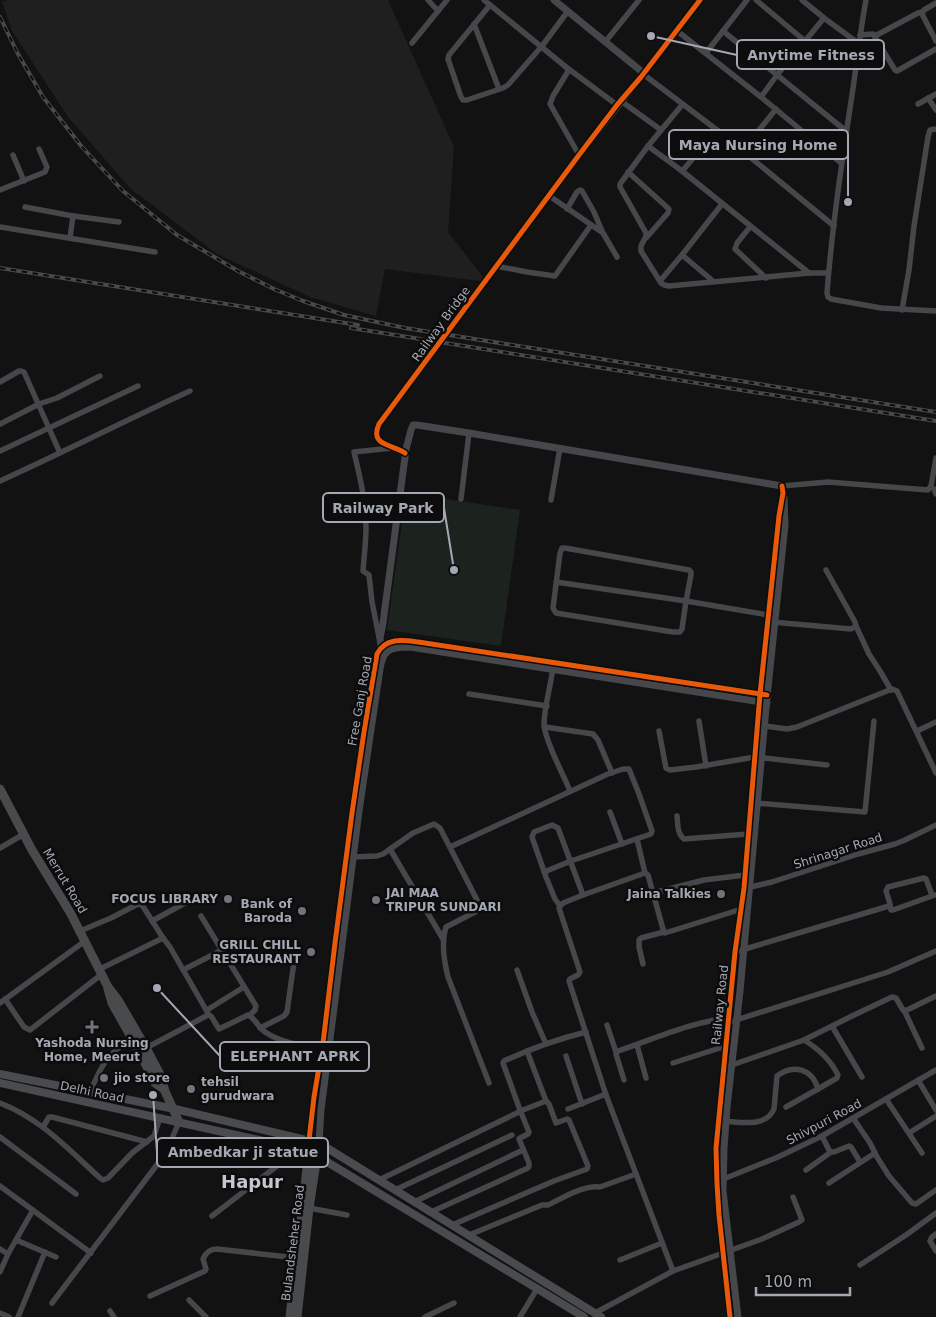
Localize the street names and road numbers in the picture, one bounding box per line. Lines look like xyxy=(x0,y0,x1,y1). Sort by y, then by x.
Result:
street label: Railway Bridge xyxy=(409,284,473,364)
street label: Free Ganj Road xyxy=(345,655,375,747)
street label: Shrinagar Road xyxy=(792,830,884,872)
street label: Merrut Road xyxy=(40,846,90,916)
street label: Railway Road xyxy=(709,964,731,1046)
street label: Delhi Road xyxy=(59,1078,125,1106)
street label: Shivpuri Road xyxy=(784,1096,864,1148)
street label: Bulandsheher Road xyxy=(279,1184,307,1302)

